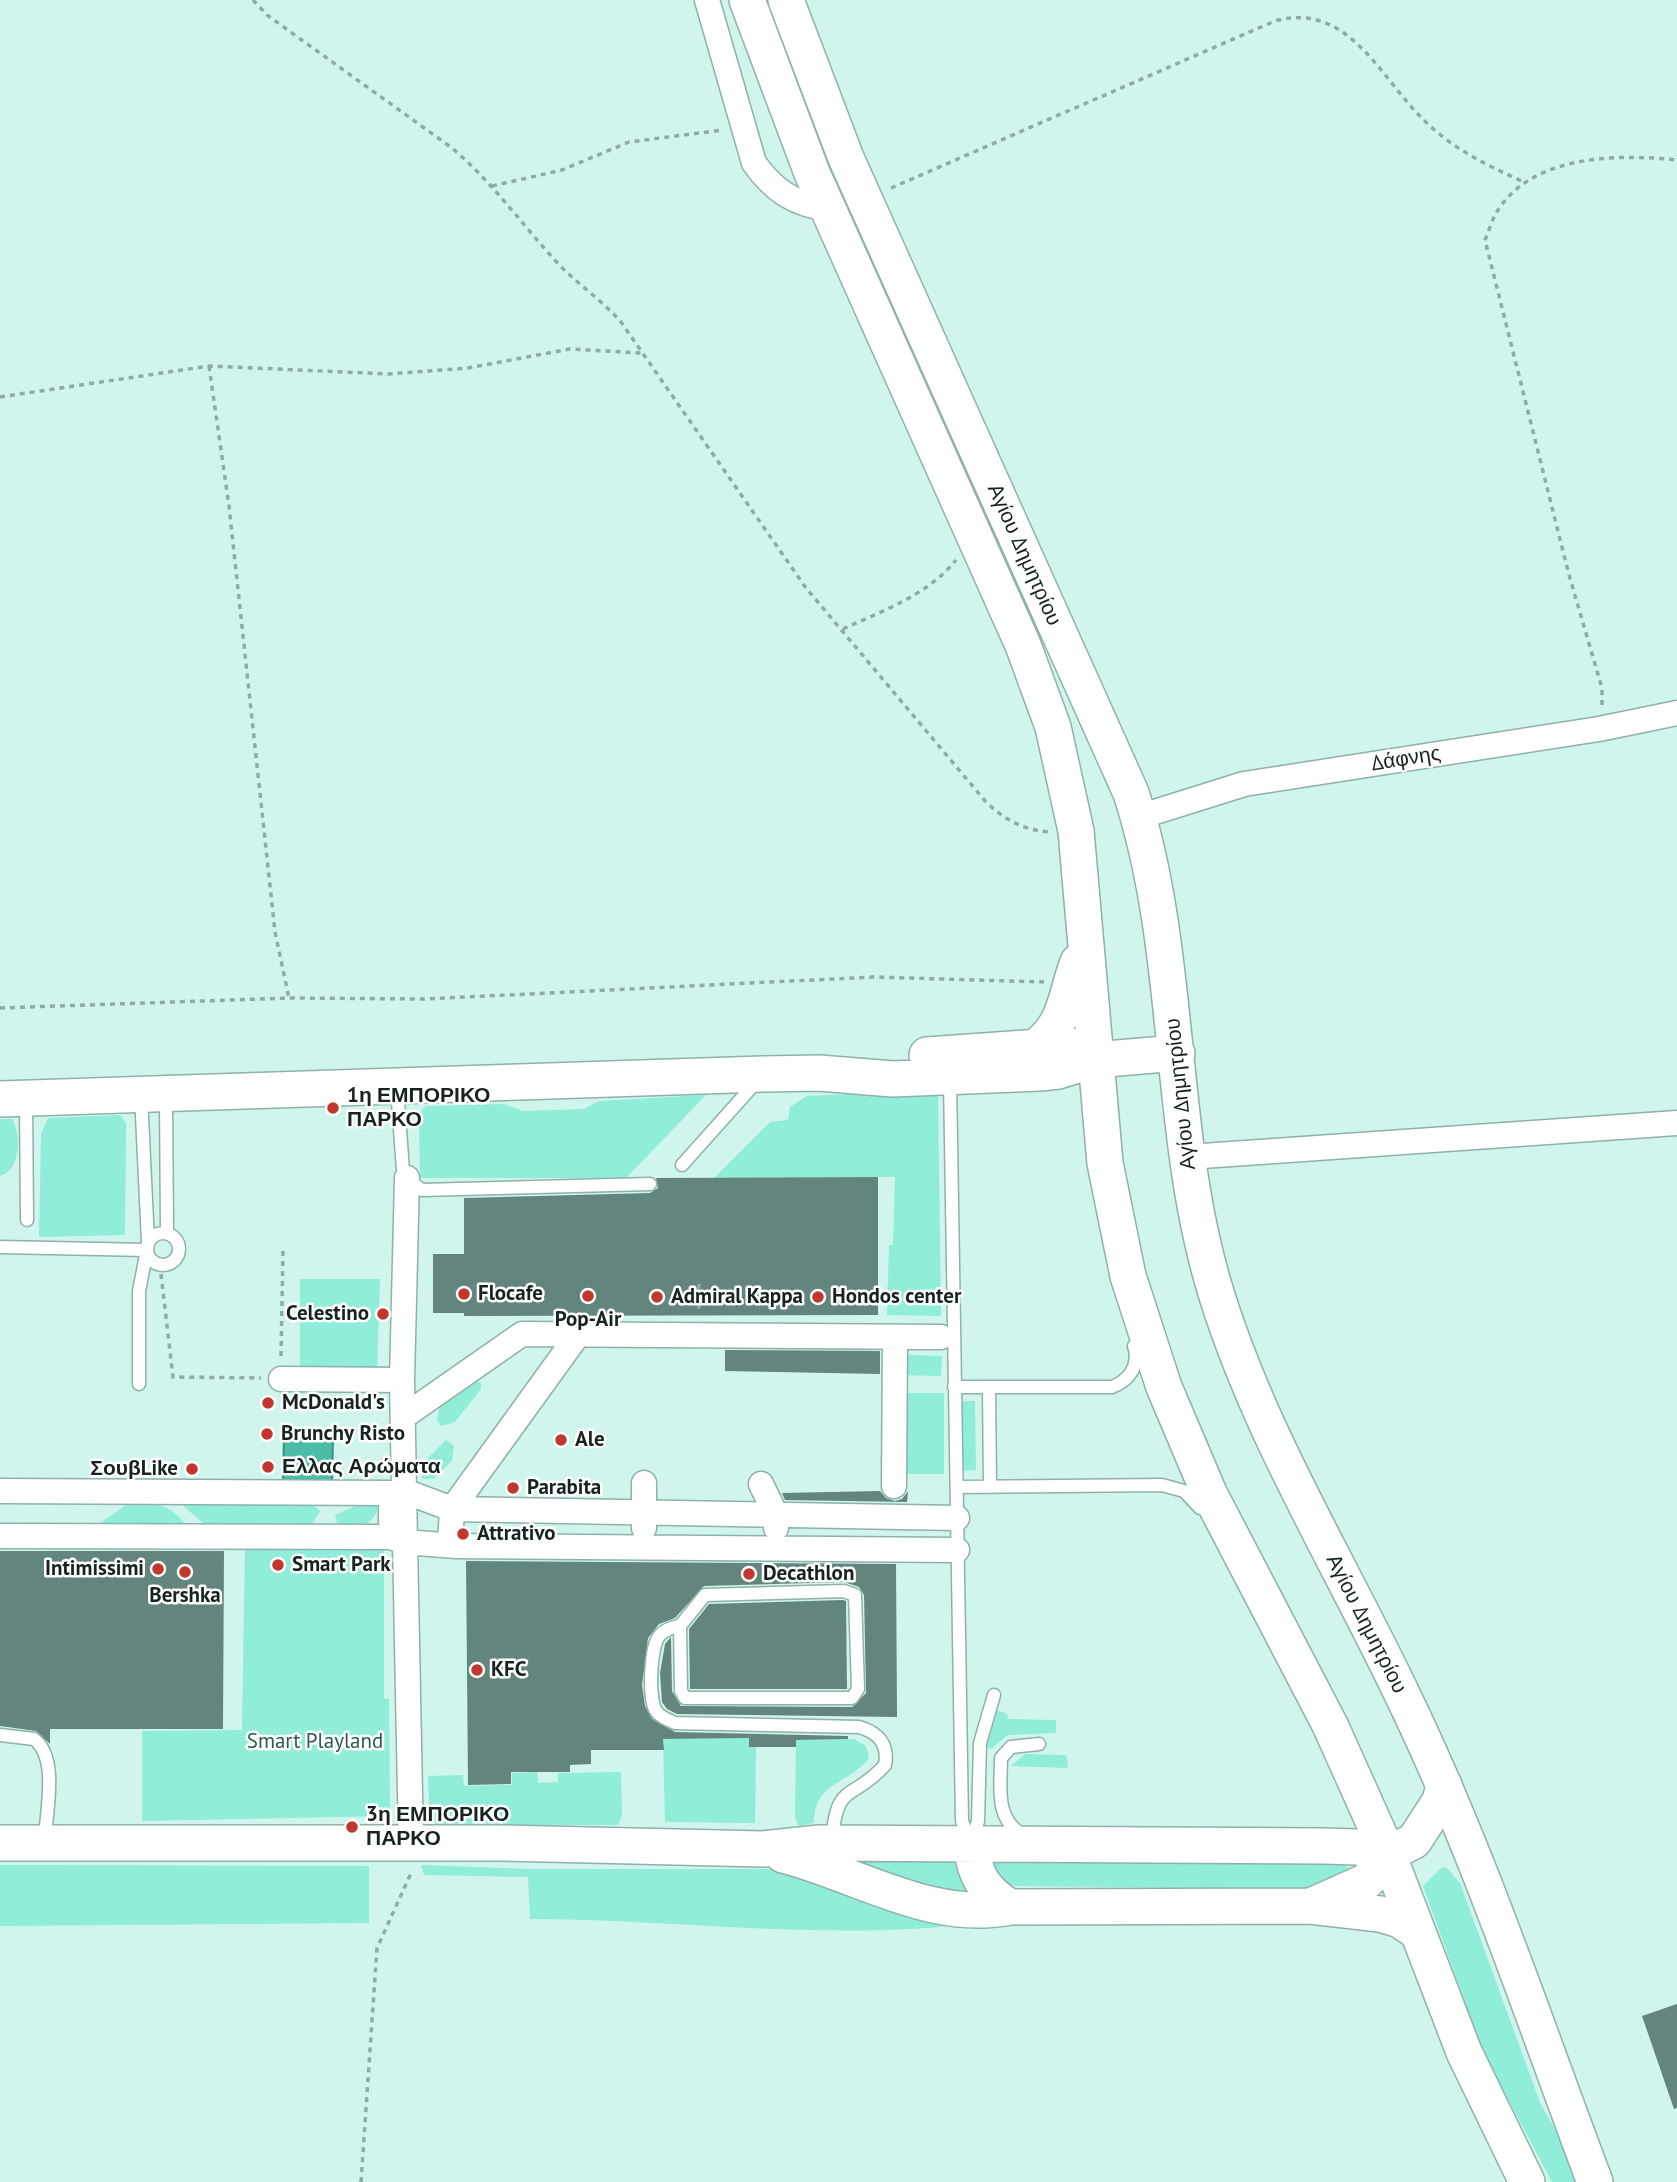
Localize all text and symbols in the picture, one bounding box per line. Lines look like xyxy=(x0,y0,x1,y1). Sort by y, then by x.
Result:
street label: Αγίου Δημητρίου xyxy=(981,480,1067,630)
street label: Δάφνης xyxy=(1369,741,1443,777)
street label: Αγίου Δημητρίου xyxy=(1160,1017,1202,1171)
place label: 1η ΕΜΠΟΡΙΚΟ ΠΑΡΚΟ xyxy=(347,1083,490,1133)
marker: 1η ΕΜΠΟΡΙΚΟ ΠΑΡΚΟ xyxy=(325,1100,341,1116)
place label: Flocafe xyxy=(478,1281,543,1307)
place label: Admiral Kappa xyxy=(671,1284,803,1310)
place label: Hondos center xyxy=(832,1284,961,1310)
marker: Flocafe xyxy=(456,1286,472,1302)
marker: Pop-Air xyxy=(580,1288,596,1304)
marker: Admiral Kappa xyxy=(649,1289,665,1305)
marker: Hondos center xyxy=(810,1289,826,1305)
place label: Celestino xyxy=(286,1301,369,1327)
marker: Celestino xyxy=(375,1306,391,1322)
place label: Pop-Air xyxy=(555,1307,621,1333)
place label: McDonald's xyxy=(282,1390,385,1416)
marker: McDonald's xyxy=(260,1395,276,1411)
place label: Brunchy Risto xyxy=(281,1421,405,1447)
marker: Brunchy Risto xyxy=(259,1426,275,1442)
place label: Ale xyxy=(575,1427,605,1453)
marker: Ale xyxy=(553,1432,569,1448)
place label: Ελλας Αρώματα xyxy=(282,1454,441,1480)
place label: ΣουβLike xyxy=(90,1456,178,1482)
marker: Ελλας Αρώματα xyxy=(260,1459,276,1475)
marker: ΣουβLike xyxy=(184,1461,200,1477)
place label: Parabita xyxy=(527,1475,601,1501)
marker: Parabita xyxy=(505,1480,521,1496)
place label: Attrativo xyxy=(477,1521,556,1547)
marker: Attrativo xyxy=(455,1526,471,1542)
street label: Αγίου Δημητρίου xyxy=(1320,1550,1412,1698)
place label: Smart Park xyxy=(292,1552,391,1578)
place label: Intimissimi xyxy=(45,1556,144,1582)
marker: Smart Park xyxy=(270,1557,286,1573)
marker: Intimissimi xyxy=(150,1561,166,1577)
place label: Decathlon xyxy=(763,1561,854,1587)
marker: Bershka xyxy=(177,1564,193,1580)
marker: Decathlon xyxy=(741,1566,757,1582)
place label: Bershka xyxy=(149,1583,221,1609)
place label: KFC xyxy=(491,1657,526,1683)
marker: KFC xyxy=(469,1662,485,1678)
park label: Smart Playland xyxy=(247,1729,383,1755)
place label: 3η ΕΜΠΟΡΙΚΟ ΠΑΡΚΟ xyxy=(366,1802,509,1852)
marker: 3η ΕΜΠΟΡΙΚΟ ΠΑΡΚΟ xyxy=(344,1819,360,1835)

